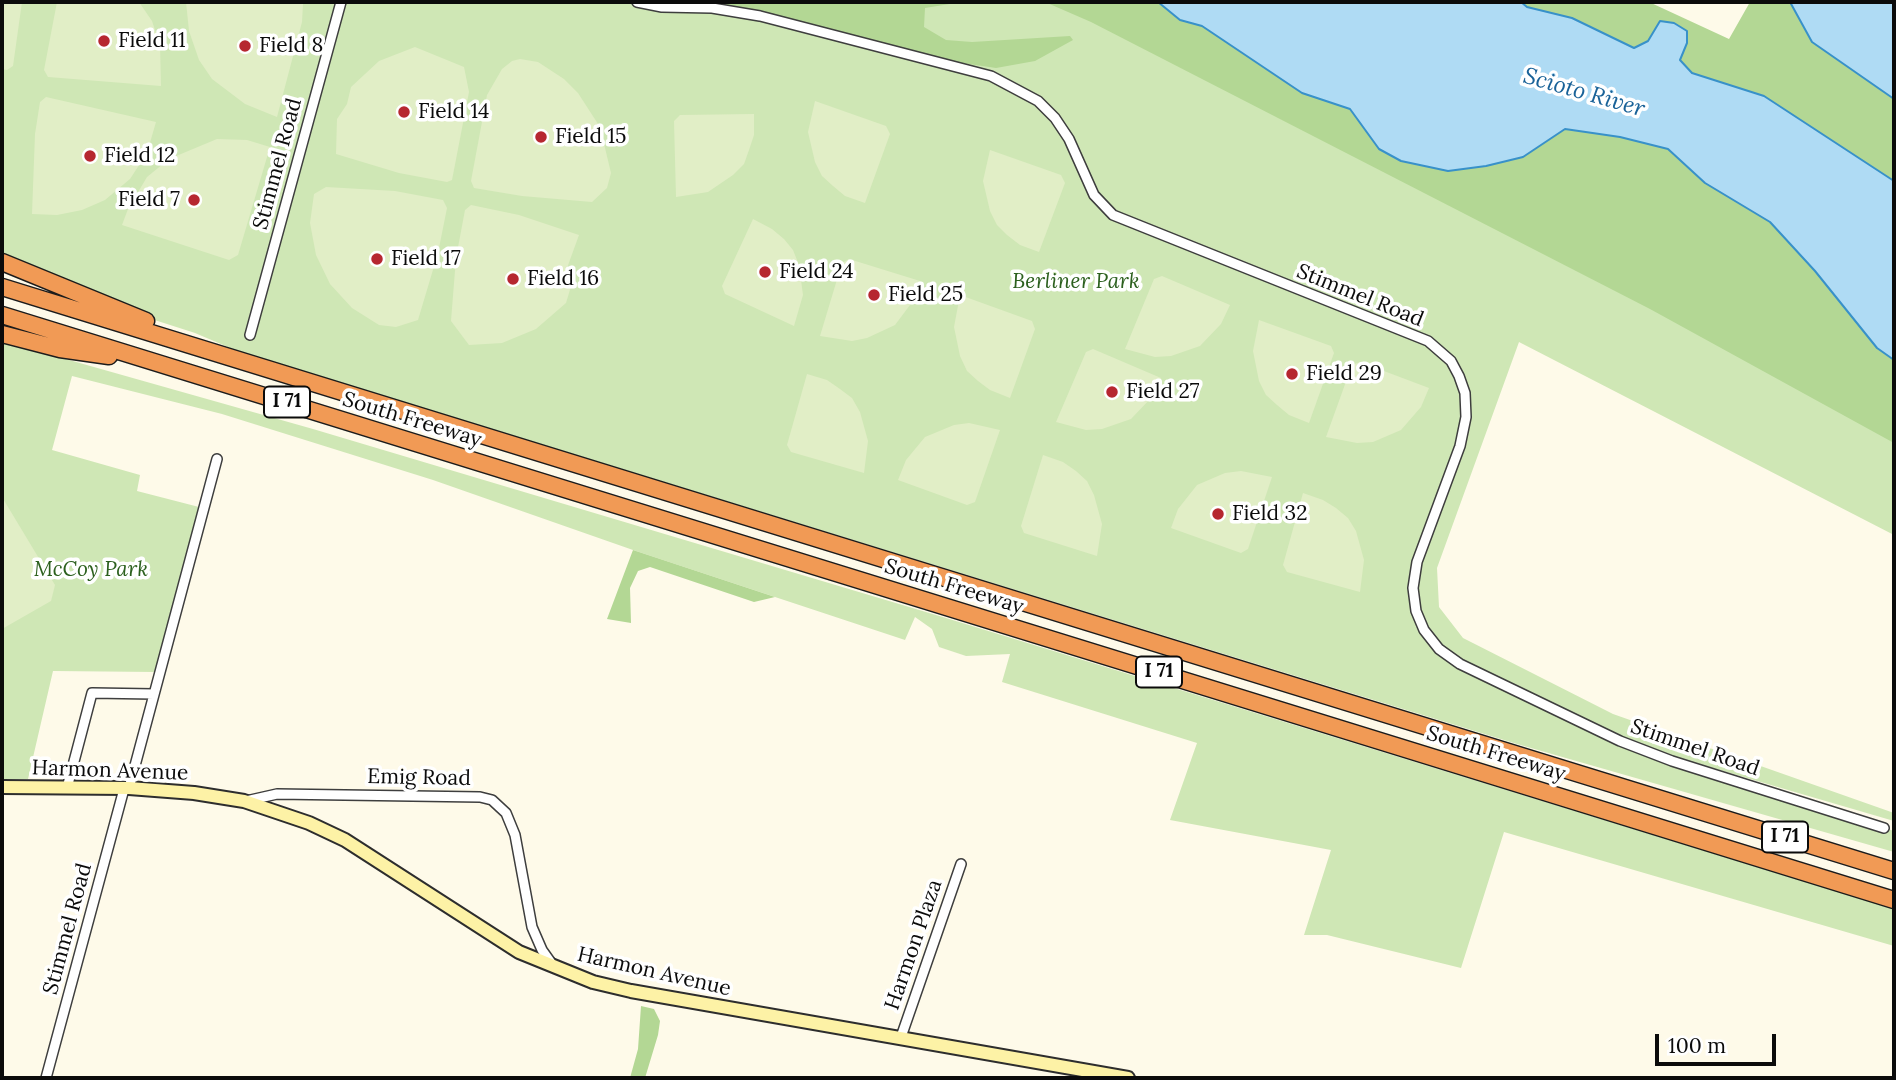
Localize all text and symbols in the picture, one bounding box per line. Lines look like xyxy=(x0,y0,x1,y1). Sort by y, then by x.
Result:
place label: Field 11 xyxy=(118,28,186,54)
marker: Field 11 xyxy=(96,33,112,49)
place label: Field 8 xyxy=(259,33,323,59)
marker: Field 8 xyxy=(237,38,253,54)
water label: Scioto River xyxy=(1520,62,1648,124)
street label: Stimmel Road xyxy=(248,96,308,232)
place label: Field 14 xyxy=(418,99,490,125)
marker: Field 14 xyxy=(396,104,412,120)
place label: Field 15 xyxy=(555,124,627,150)
marker: Field 15 xyxy=(533,129,549,145)
place label: Field 12 xyxy=(104,143,175,169)
marker: Field 12 xyxy=(82,148,98,164)
place label: Field 7 xyxy=(118,187,180,213)
marker: Field 7 xyxy=(186,192,202,208)
place label: Field 17 xyxy=(391,246,461,272)
marker: Field 17 xyxy=(369,251,385,267)
place label: Field 24 xyxy=(779,259,854,285)
street label: Stimmel Road xyxy=(1293,259,1427,333)
marker: Field 24 xyxy=(757,264,773,280)
place label: Field 16 xyxy=(527,266,599,292)
park label: Berliner Park xyxy=(1012,269,1140,295)
marker: Field 16 xyxy=(505,271,521,287)
place label: Field 25 xyxy=(888,282,963,308)
marker: Field 25 xyxy=(866,287,882,303)
place label: Field 29 xyxy=(1306,361,1382,387)
marker: Field 29 xyxy=(1284,366,1300,382)
place label: Field 27 xyxy=(1126,379,1199,405)
marker: Field 27 xyxy=(1104,384,1120,400)
road number: I 71 xyxy=(264,386,310,418)
street label: South Freeway xyxy=(339,387,485,453)
place label: Field 32 xyxy=(1232,501,1307,527)
marker: Field 32 xyxy=(1210,506,1226,522)
street label: South Freeway xyxy=(881,554,1027,620)
park label: McCoy Park xyxy=(34,557,148,583)
road number: I 71 xyxy=(1136,656,1182,688)
street label: Stimmel Road xyxy=(1627,714,1763,782)
street label: South Freeway xyxy=(1423,721,1569,787)
street label: Harmon Avenue xyxy=(31,756,189,786)
street label: Emig Road xyxy=(367,764,471,792)
road number: I 71 xyxy=(1762,822,1808,852)
street label: Stimmel Road xyxy=(38,861,98,997)
street label: Harmon Plaza xyxy=(880,877,948,1013)
street label: Harmon Avenue xyxy=(575,942,733,1002)
scale bar xyxy=(1658,1020,1779,1064)
text: 100 m xyxy=(1668,1032,1726,1059)

